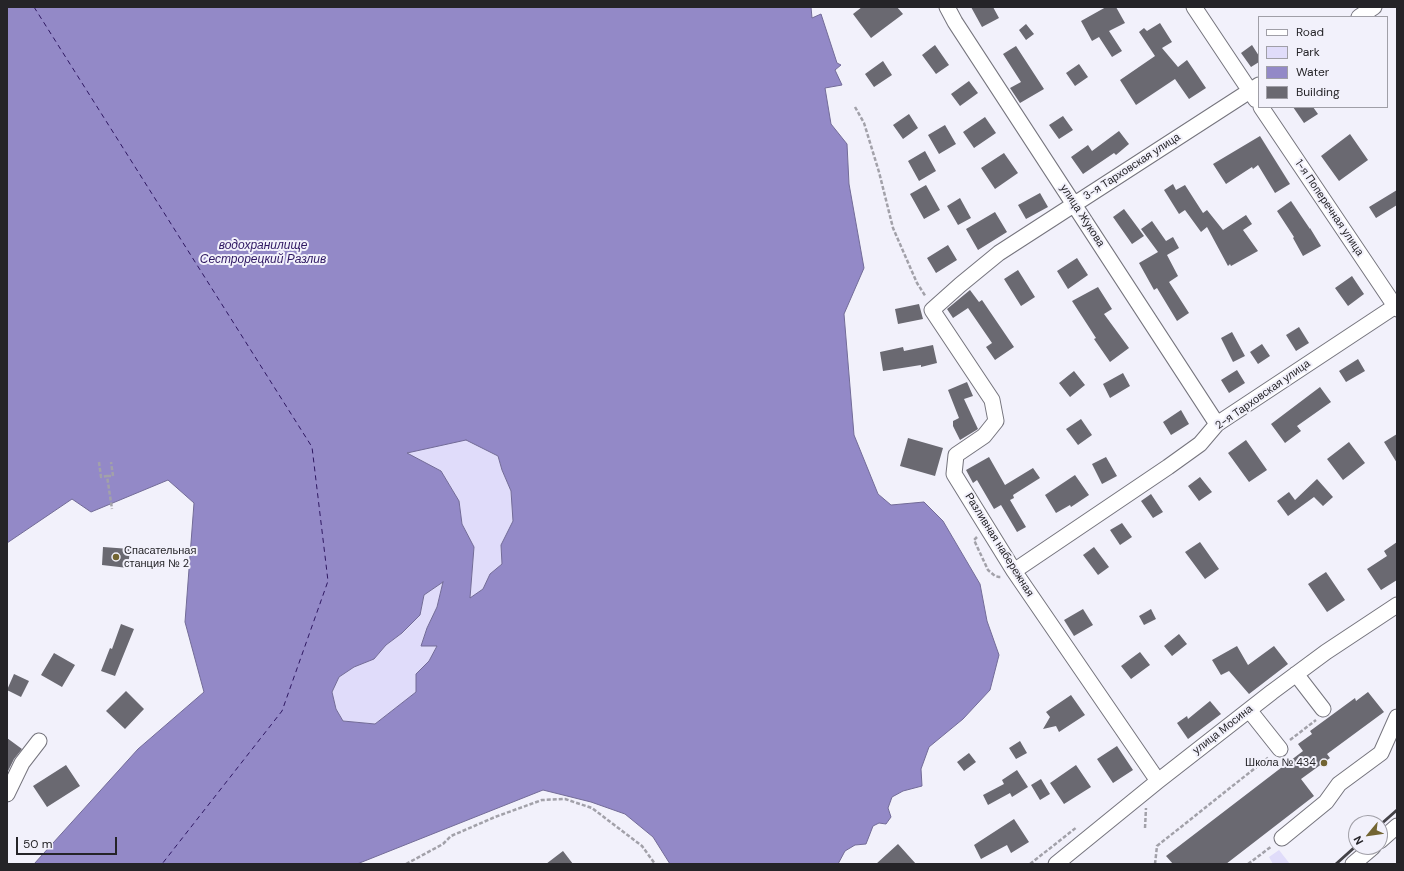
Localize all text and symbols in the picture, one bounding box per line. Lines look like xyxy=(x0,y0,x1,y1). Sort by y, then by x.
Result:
legend xyxy=(1258,16,1388,108)
text: Road xyxy=(1296,24,1324,40)
text: Park xyxy=(1296,44,1320,60)
text: Water xyxy=(1296,64,1329,80)
text: Building xyxy=(1296,84,1340,100)
street label: 3-я Тарховская улица xyxy=(1081,131,1183,203)
street label: 1-я Поперечная улица xyxy=(1292,157,1366,259)
street label: улица Жукова xyxy=(1057,182,1107,250)
water label: водохранилище Сестрорецкий Разлив xyxy=(200,239,326,267)
street label: 2-я Тарховская улица xyxy=(1213,357,1313,433)
street label: Разливная набережная xyxy=(962,491,1036,599)
place label: Спасательная станция № 2 xyxy=(124,544,196,570)
marker: Спасательная станция № 2 xyxy=(111,552,121,562)
street label: улица Мосина xyxy=(1190,703,1256,757)
place label: Школа № 434 xyxy=(1245,756,1316,770)
marker: Школа № 434 xyxy=(1319,758,1329,768)
north arrow xyxy=(1348,815,1388,855)
scale bar xyxy=(18,829,119,855)
text: N xyxy=(1350,833,1366,847)
text: 50 m xyxy=(23,836,52,852)

